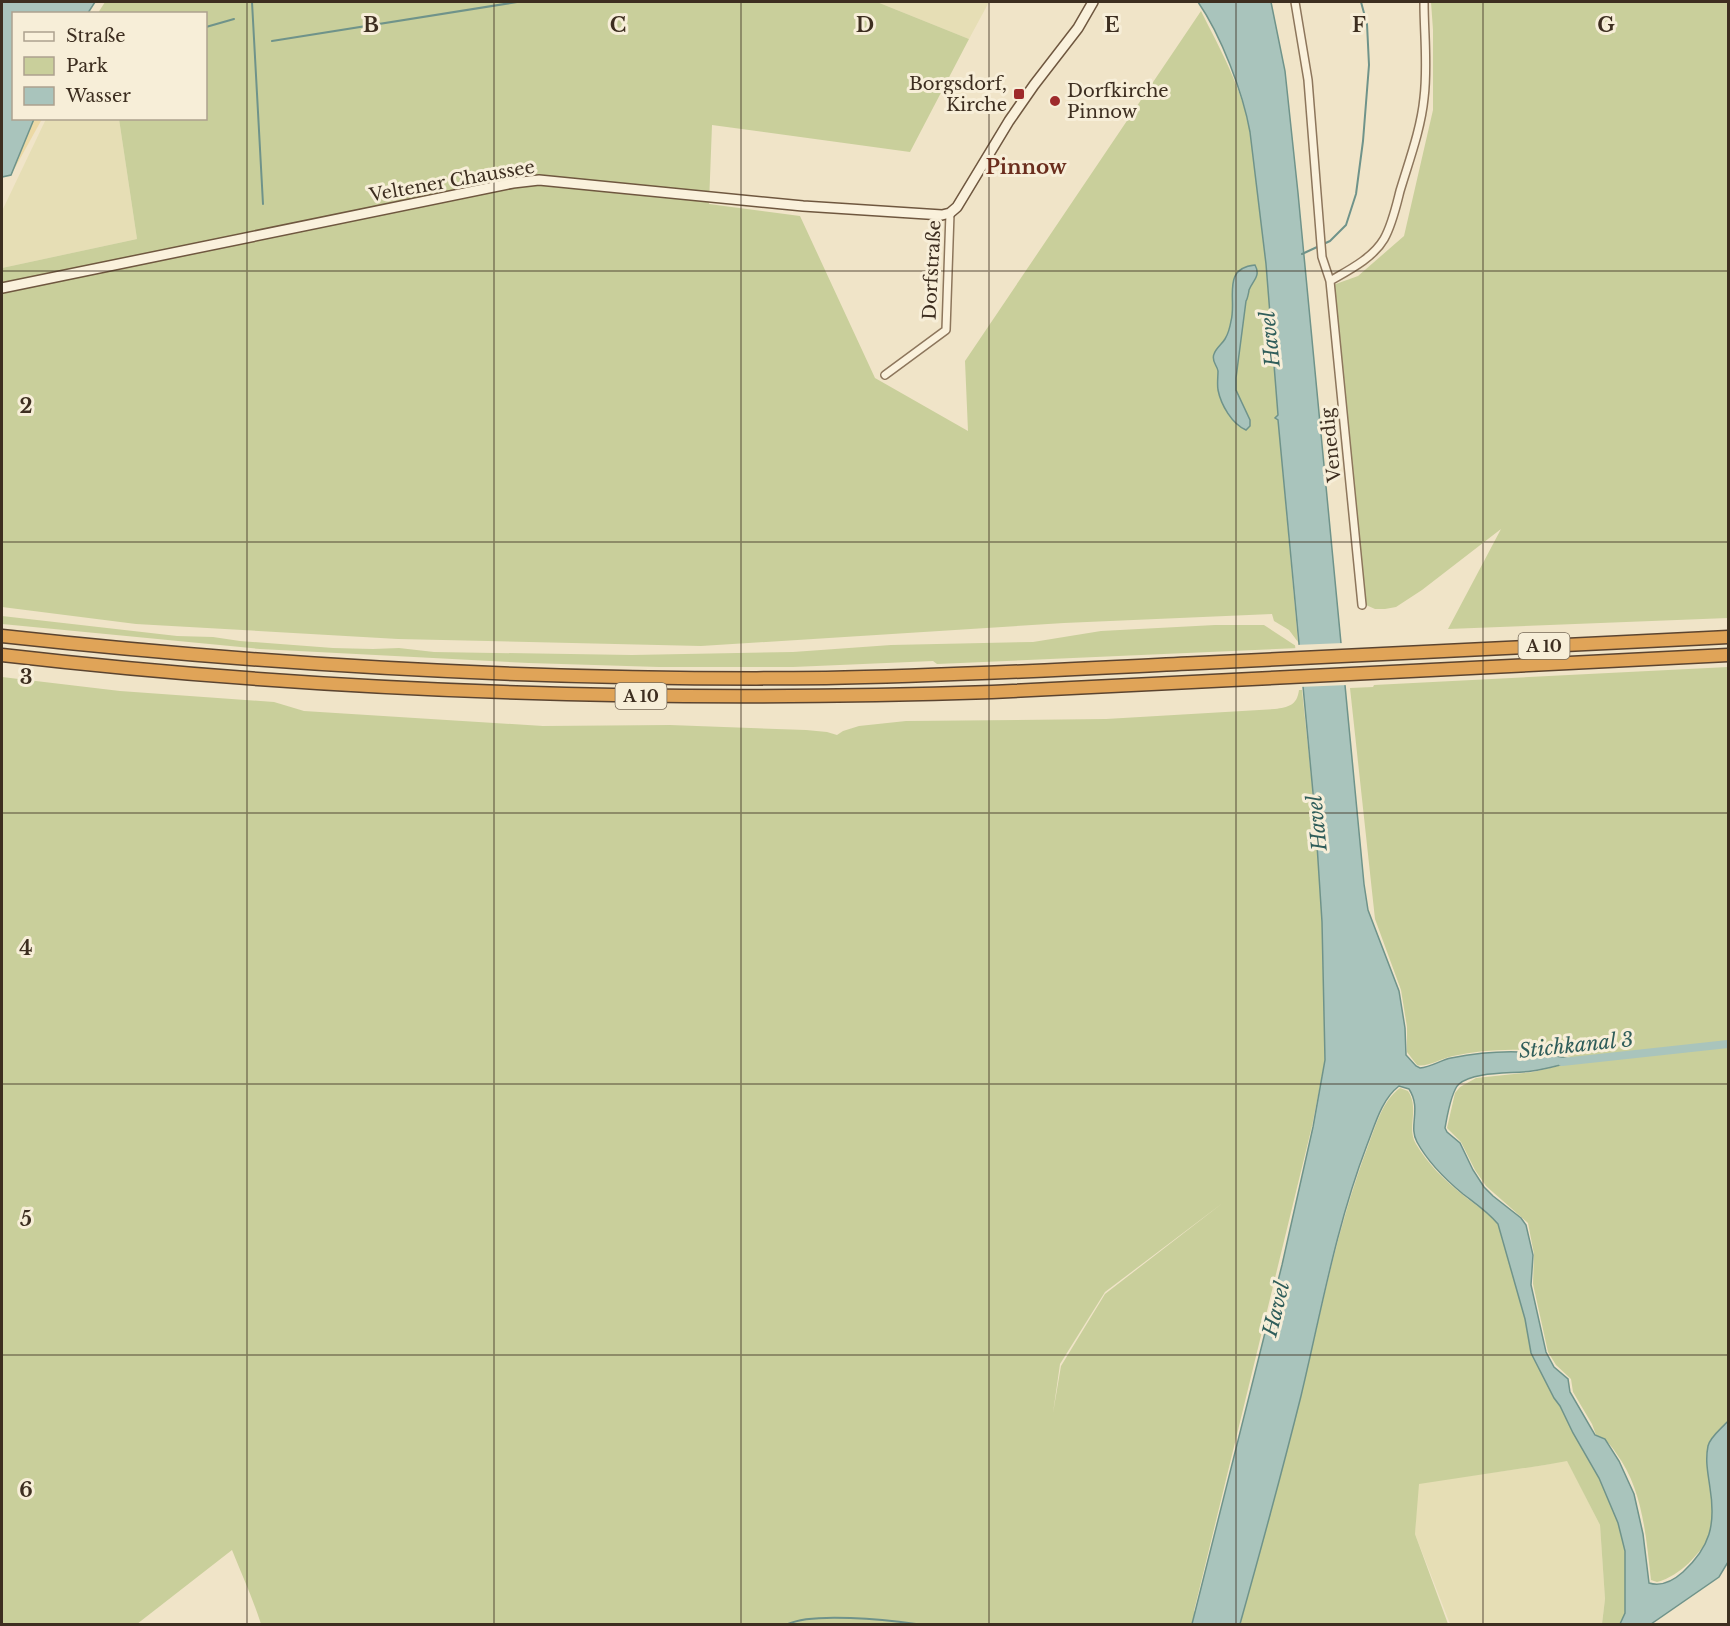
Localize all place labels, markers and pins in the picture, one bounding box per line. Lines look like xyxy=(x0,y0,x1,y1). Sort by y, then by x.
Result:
place label: Borgsdorf, Kirche xyxy=(909,73,1007,116)
place label: Dorfkirche Pinnow xyxy=(1067,80,1169,123)
marker: Borgsdorf, Kirche xyxy=(1012,87,1026,101)
marker: Dorfkirche Pinnow xyxy=(1048,94,1062,108)

